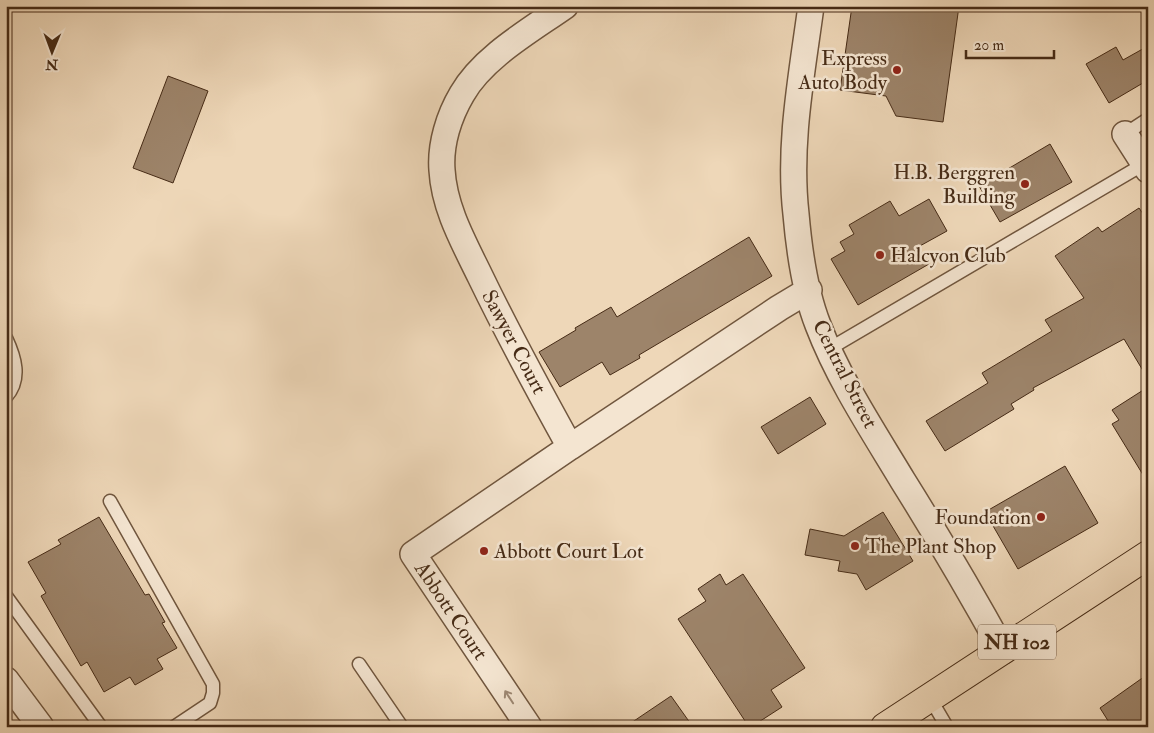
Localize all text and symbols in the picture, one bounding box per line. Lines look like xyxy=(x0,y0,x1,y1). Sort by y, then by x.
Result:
north arrow xyxy=(28,28,78,78)
scale bar xyxy=(966,28,1054,60)
text: 20 m xyxy=(974,36,1004,55)
place label: Express Auto Body xyxy=(797,45,888,96)
text: N xyxy=(45,56,59,73)
marker: Express Auto Body xyxy=(891,64,903,76)
place label: H.B. Berggren Building xyxy=(893,159,1016,210)
marker: H.B. Berggren Building xyxy=(1019,178,1031,190)
place label: Halcyon Club xyxy=(890,242,1006,269)
marker: Halcyon Club xyxy=(874,249,886,261)
street label: Sawyer Court xyxy=(475,285,553,399)
street label: Central Street xyxy=(806,315,884,433)
place label: Foundation xyxy=(934,504,1031,531)
marker: Foundation xyxy=(1035,511,1047,523)
place label: The Plant Shop xyxy=(865,533,996,560)
place label: Abbott Court Lot xyxy=(493,538,644,565)
marker: The Plant Shop xyxy=(849,540,861,552)
marker: Abbott Court Lot xyxy=(478,545,490,557)
street label: Abbott Court xyxy=(408,556,494,666)
road number: NH 102 xyxy=(978,624,1056,660)
one-way arrow xyxy=(504,691,514,705)

